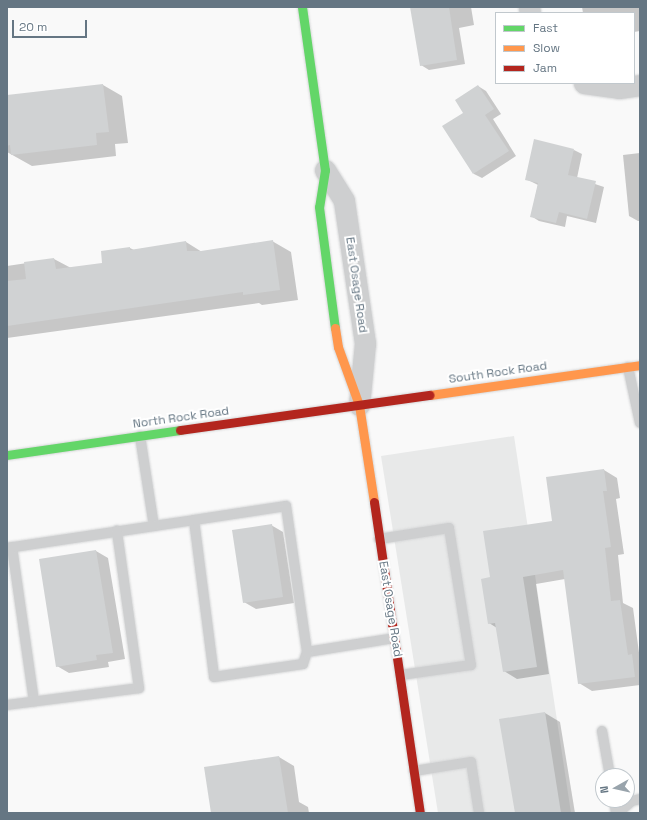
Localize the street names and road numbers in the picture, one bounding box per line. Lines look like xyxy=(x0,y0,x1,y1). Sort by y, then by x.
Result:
street label: East Osage Road xyxy=(342,236,370,334)
street label: South Rock Road xyxy=(448,359,548,387)
street label: North Rock Road xyxy=(132,404,230,432)
street label: East Osage Road xyxy=(375,560,405,658)

